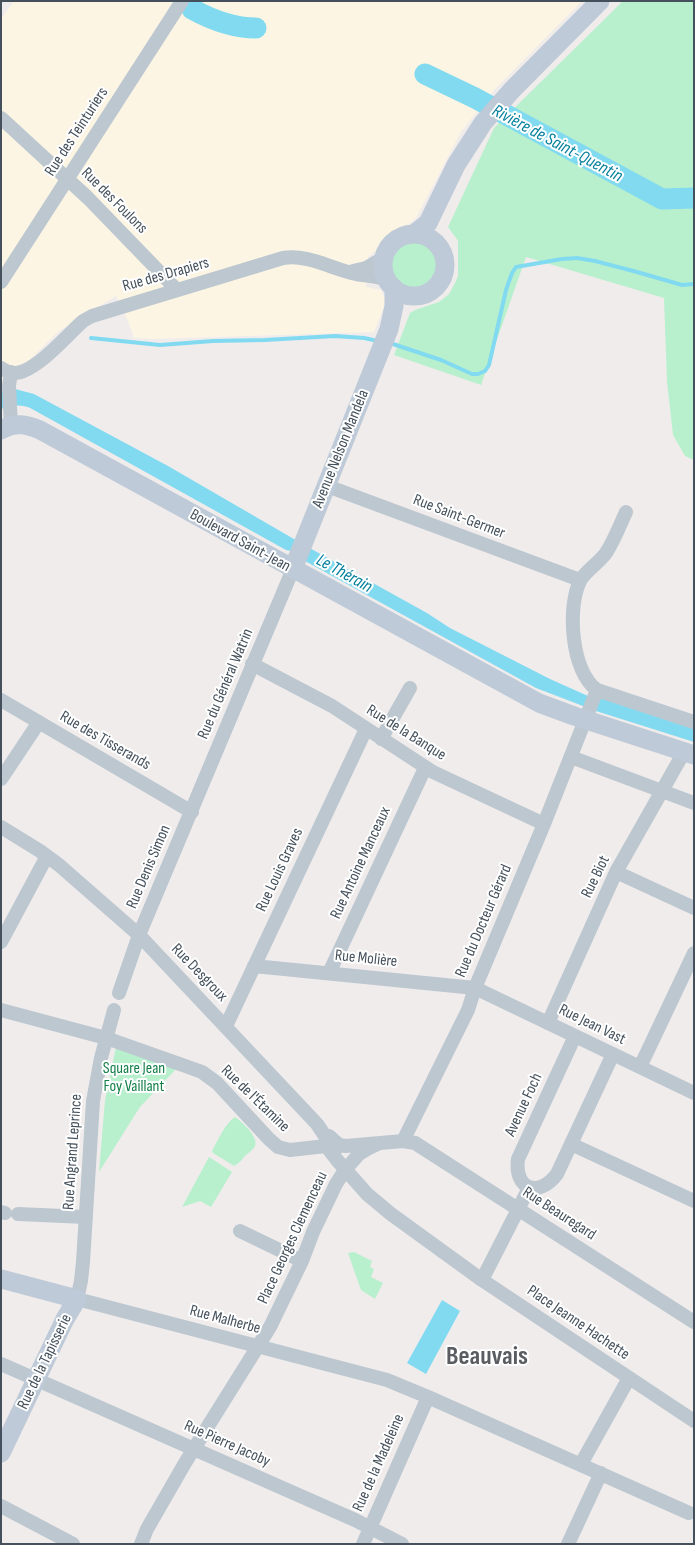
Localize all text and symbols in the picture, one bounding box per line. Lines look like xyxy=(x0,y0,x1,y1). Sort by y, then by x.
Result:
street label: Rue des Teinturiers xyxy=(41,84,113,180)
water label: Rivière de Saint-Quentin xyxy=(488,100,626,188)
street label: Rue des Foulons xyxy=(77,164,151,238)
street label: Rue des Drapiers xyxy=(121,254,211,296)
street label: Avenue Nelson Mandela xyxy=(309,387,373,511)
street label: Rue Saint-Germer xyxy=(410,491,508,543)
street label: Boulevard Saint-Jean xyxy=(186,505,294,577)
water label: Le Thérain xyxy=(312,550,376,598)
street label: Rue du Général Watrin xyxy=(194,626,258,742)
street label: Rue de la Banque xyxy=(363,701,449,765)
street label: Rue des Tisserands xyxy=(56,707,154,775)
street label: Rue Antoine Manceaux xyxy=(327,804,395,922)
street label: Rue Denis Simon xyxy=(123,822,175,912)
street label: Rue Louis Graves xyxy=(252,825,308,915)
street label: Rue Biot xyxy=(578,853,614,901)
street label: Rue du Docteur Gérard xyxy=(452,862,516,980)
street label: Rue Desgroux xyxy=(167,940,231,1006)
street label: Rue Molière xyxy=(334,946,398,972)
street label: Rue Jean Vast xyxy=(556,1001,628,1049)
park label: Square Jean Foy Vaillant xyxy=(103,1059,165,1097)
street label: Rue de l'Étamine xyxy=(217,1061,293,1137)
street label: Avenue Foch xyxy=(501,1070,547,1140)
street label: Rue Angrand Leprince xyxy=(59,1093,87,1211)
street label: Place Georges Clemenceau xyxy=(254,1169,332,1307)
street label: Rue Beauregard xyxy=(519,1183,599,1245)
street label: Place Jeanne Hachette xyxy=(523,1282,633,1364)
street label: Rue Malherbe xyxy=(187,1301,263,1339)
street label: Rue de la Tapisserie xyxy=(14,1311,76,1413)
district label: Beauvais xyxy=(446,1341,528,1373)
street label: Rue de la Madeleine xyxy=(349,1411,409,1515)
street label: Rue Pierre Jacoby xyxy=(181,1416,273,1472)

